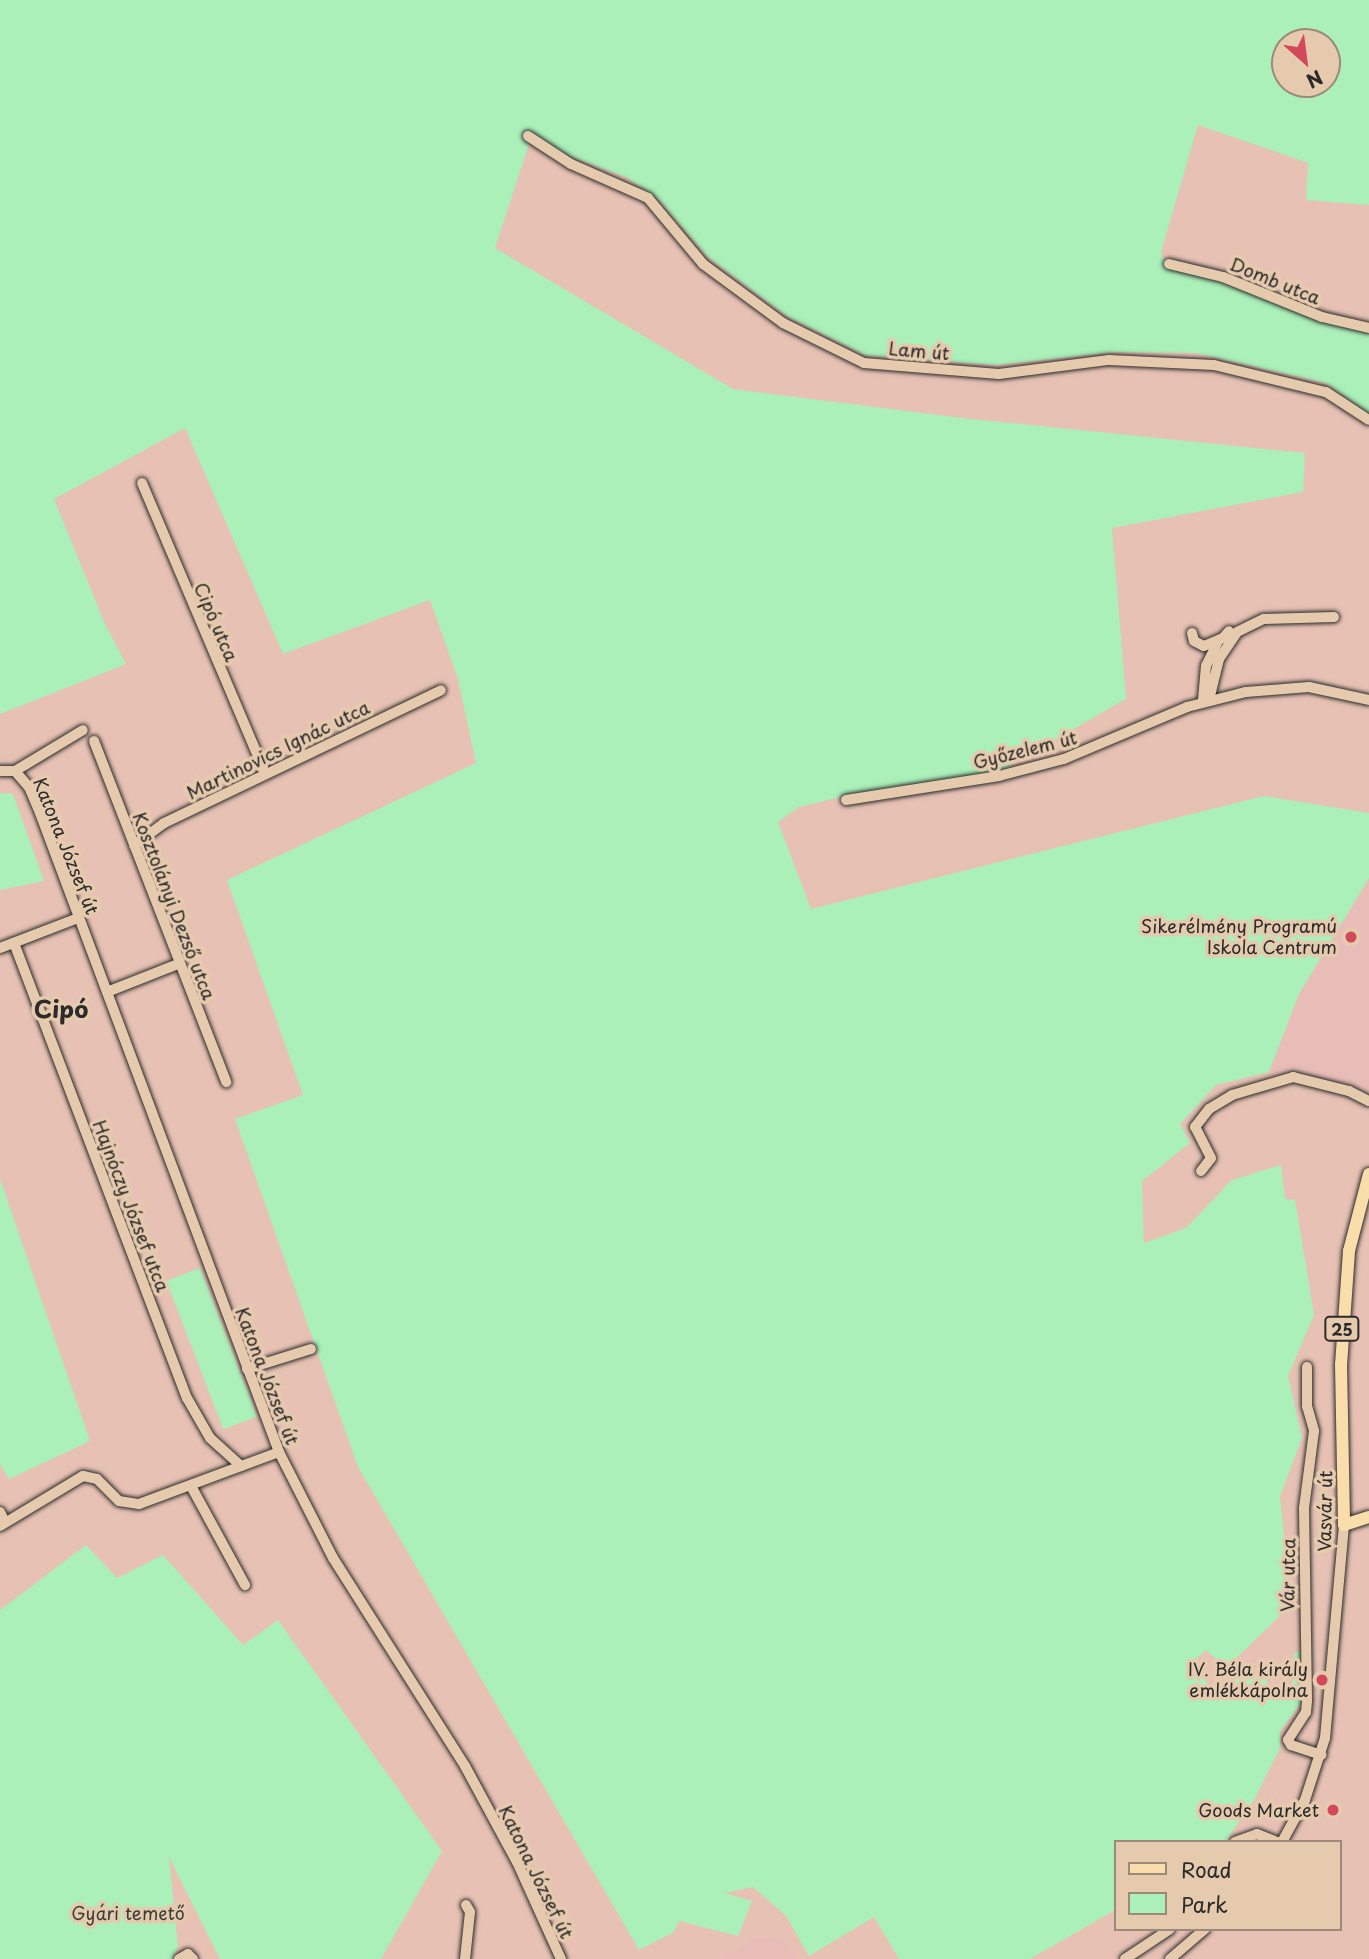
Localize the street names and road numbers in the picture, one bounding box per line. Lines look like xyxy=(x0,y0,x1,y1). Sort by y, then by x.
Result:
street label: Domb utca xyxy=(1227,253,1323,309)
street label: Lam út xyxy=(888,338,950,364)
street label: Cipó utca xyxy=(190,579,242,665)
street label: Martinovics Ignác utca xyxy=(183,696,373,804)
street label: Győzelem út xyxy=(970,726,1080,774)
street label: Katona József út xyxy=(29,775,103,917)
street label: Kosztolányi Dezső utca xyxy=(128,809,220,1003)
street label: Hajnóczy József utca xyxy=(88,1116,174,1296)
street label: Katona József út xyxy=(231,1304,303,1448)
road number: 25 xyxy=(1323,1316,1361,1342)
street label: Vasvár út xyxy=(1313,1470,1337,1552)
street label: Vár utca xyxy=(1277,1538,1299,1612)
street label: Katona József út xyxy=(494,1802,578,1942)

